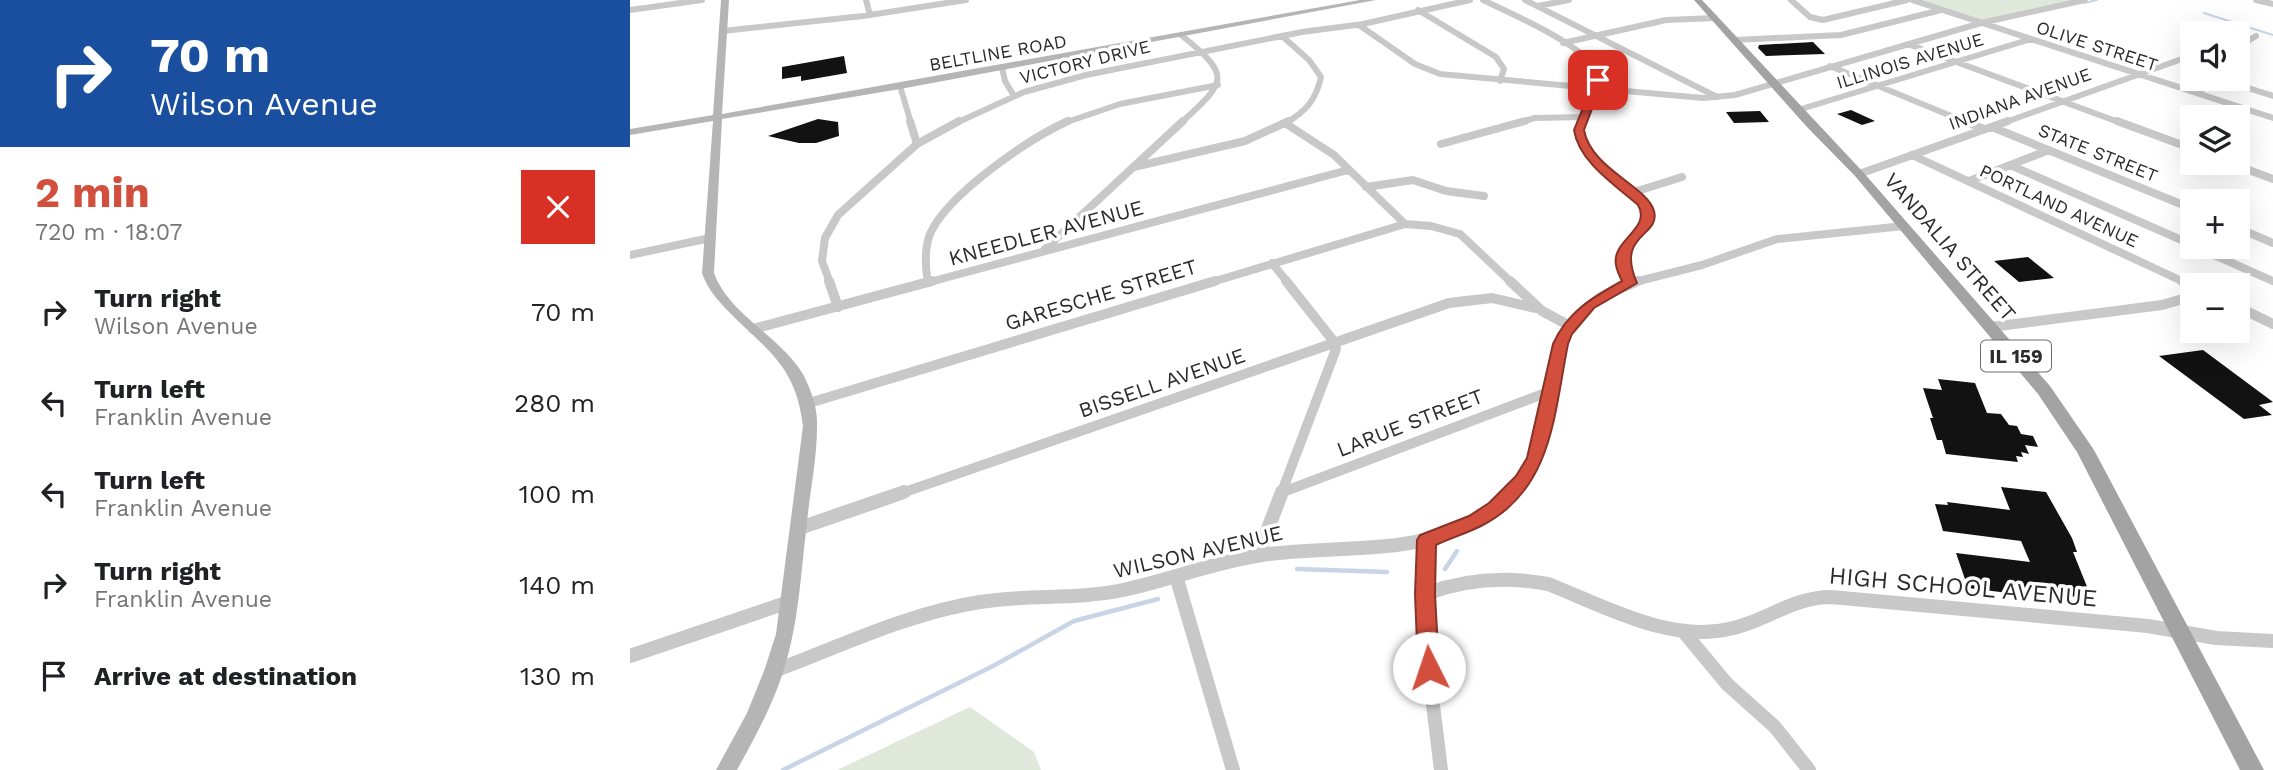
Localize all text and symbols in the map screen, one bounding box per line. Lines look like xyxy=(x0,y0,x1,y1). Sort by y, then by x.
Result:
street label: OLIVE STREET xyxy=(2034,16,2161,75)
map controls xyxy=(2180,21,2250,343)
button: sound xyxy=(2180,21,2250,91)
text: 70 m xyxy=(150,26,270,84)
icon: right xyxy=(35,28,126,119)
street label: ILLINOIS AVENUE xyxy=(1834,28,1986,93)
street label: BELTLINE ROAD xyxy=(928,30,1068,75)
street label: VICTORY DRIVE xyxy=(1017,35,1152,88)
pin xyxy=(1568,50,1628,110)
icon: arrive xyxy=(1579,61,1617,99)
street label: INDIANA AVENUE xyxy=(1946,63,2094,134)
text: Wilson Avenue xyxy=(150,85,378,123)
button: layers xyxy=(2180,105,2250,175)
street label: STATE STREET xyxy=(2036,119,2161,186)
street label: PORTLAND AVENUE xyxy=(1977,160,2142,252)
street label: VANDALIA STREET xyxy=(1879,167,2022,326)
text: 2 min xyxy=(35,168,150,217)
button: close xyxy=(521,170,595,244)
button: + xyxy=(2180,189,2250,259)
street label: KNEEDLER AVENUE xyxy=(946,194,1146,271)
text: 720 m · 18:07 xyxy=(35,219,183,246)
street label: GARESCHE STREET xyxy=(1002,253,1200,336)
button: − xyxy=(2180,273,2250,343)
text: Turn right xyxy=(94,283,221,313)
icon: right xyxy=(35,293,73,331)
text: 70 m xyxy=(531,297,595,327)
text: Wilson Avenue xyxy=(94,313,258,340)
road number: IL 159 xyxy=(1981,340,2051,372)
street label: BISSELL AVENUE xyxy=(1075,342,1248,423)
text: Turn left xyxy=(94,374,205,404)
street label: LARUE STREET xyxy=(1333,383,1487,462)
icon: left xyxy=(35,384,73,422)
text: 280 m xyxy=(514,388,595,418)
text: Franklin Avenue xyxy=(94,404,272,431)
text: Turn left xyxy=(94,465,205,495)
icon: left xyxy=(35,475,73,513)
text: 100 m xyxy=(519,479,595,509)
text: Franklin Avenue xyxy=(94,495,272,522)
street label: WILSON AVENUE xyxy=(1111,520,1285,583)
text: Turn right xyxy=(94,556,221,586)
street label: HIGH SCHOOL AVENUE xyxy=(1828,561,2098,613)
icon: right xyxy=(35,566,73,604)
text: 140 m xyxy=(519,570,595,600)
text: Franklin Avenue xyxy=(94,586,272,613)
position arrow xyxy=(1392,631,1466,705)
icon: arrive xyxy=(35,657,73,695)
text: Arrive at destination xyxy=(94,661,357,691)
text: 130 m xyxy=(520,661,595,691)

